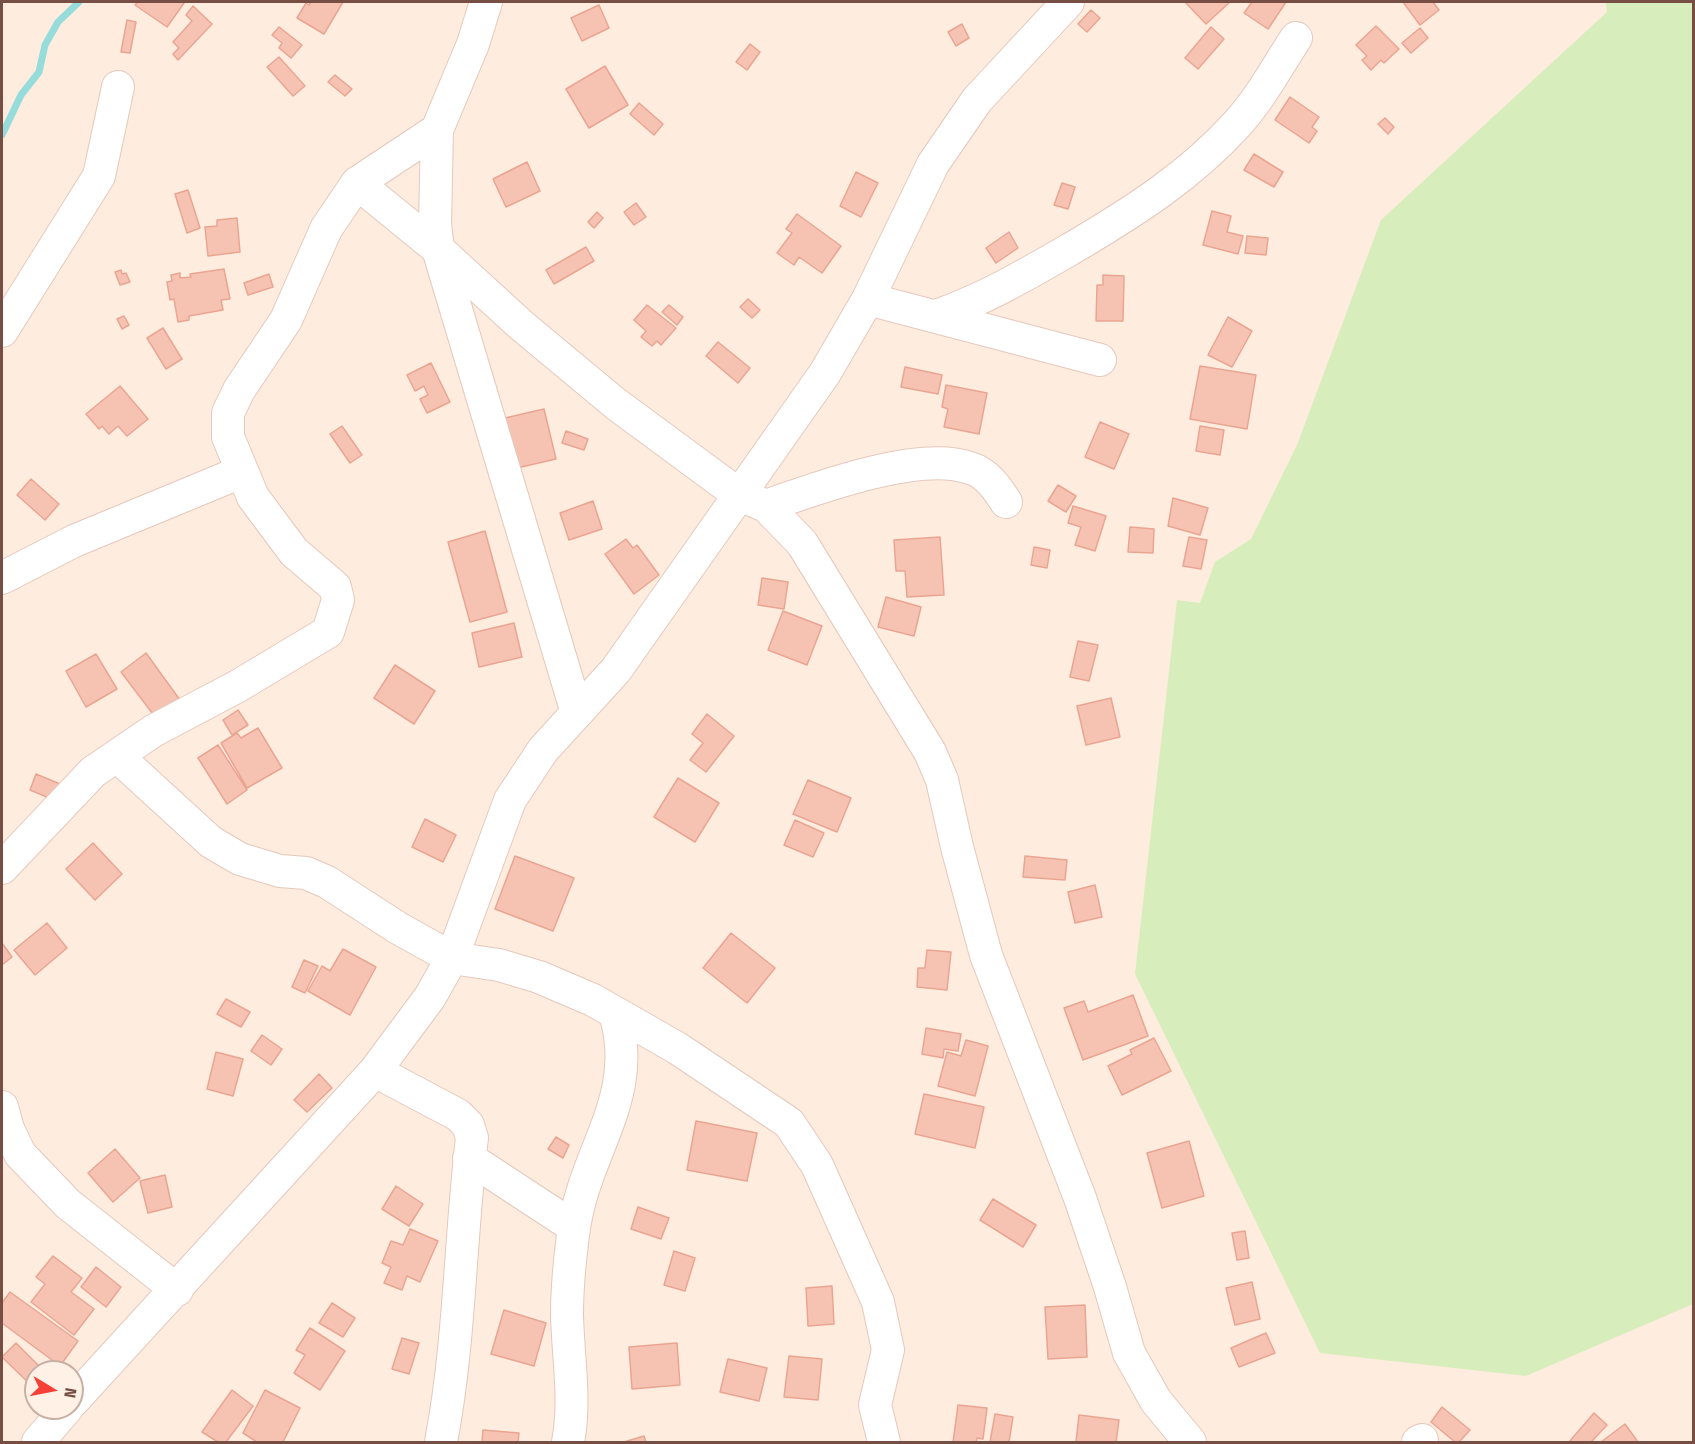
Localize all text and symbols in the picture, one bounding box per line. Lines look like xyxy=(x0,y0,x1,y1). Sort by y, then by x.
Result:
north arrow xyxy=(24,1360,84,1420)
text: N xyxy=(60,1386,80,1399)

